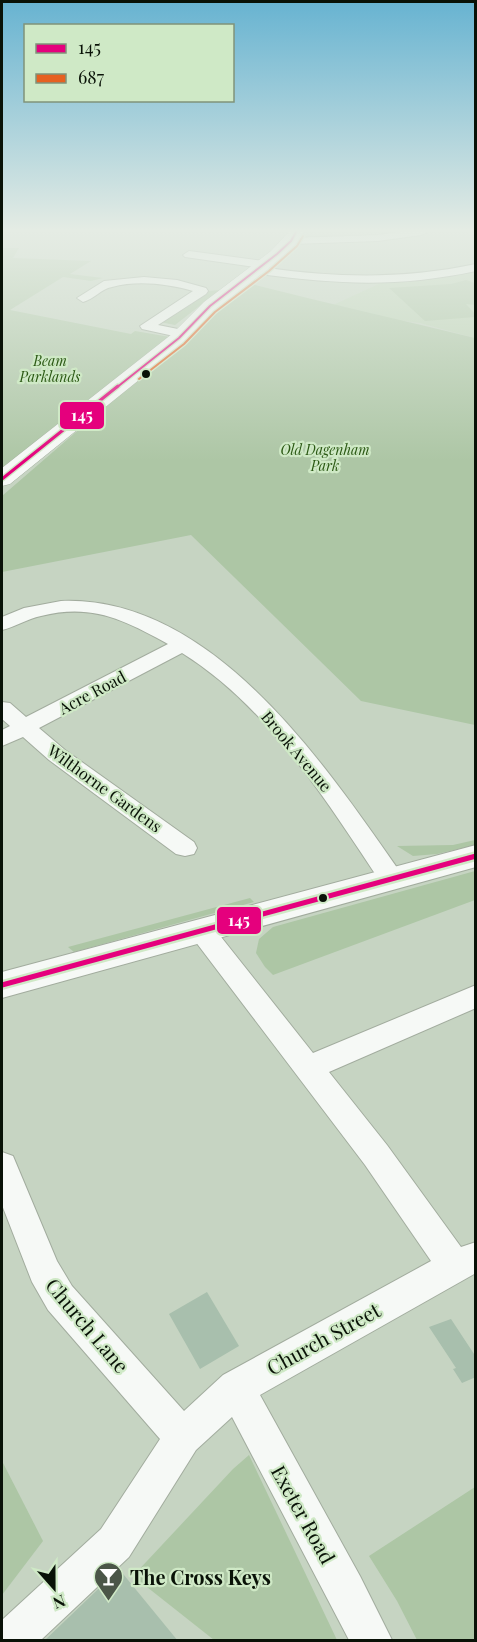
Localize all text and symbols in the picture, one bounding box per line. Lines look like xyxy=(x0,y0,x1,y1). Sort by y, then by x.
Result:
legend xyxy=(24,24,234,102)
text: 145 xyxy=(78,35,101,59)
text: 687 xyxy=(78,65,105,89)
park label: Beam Parklands xyxy=(19,351,81,386)
unlabelled marker xyxy=(140,368,152,380)
line badge: 145 xyxy=(59,401,105,430)
text: 145 xyxy=(71,404,93,425)
park label: Old Dagenham Park xyxy=(280,440,370,475)
street label: Acre Road xyxy=(54,666,129,719)
street label: Brook Avenue xyxy=(257,706,337,796)
street label: Wilthorne Gardens xyxy=(43,739,166,836)
unlabelled marker xyxy=(317,892,329,904)
line badge: 145 xyxy=(216,906,262,935)
text: 145 xyxy=(228,909,250,930)
street label: Church Lane xyxy=(40,1272,136,1378)
street label: Church Street xyxy=(261,1295,385,1380)
street label: Exeter Road xyxy=(266,1460,342,1568)
north arrow xyxy=(24,1558,84,1618)
bar icon: The Cross Keys xyxy=(93,1560,125,1602)
place label: The Cross Keys xyxy=(130,1563,271,1590)
text: N xyxy=(50,1591,69,1615)

